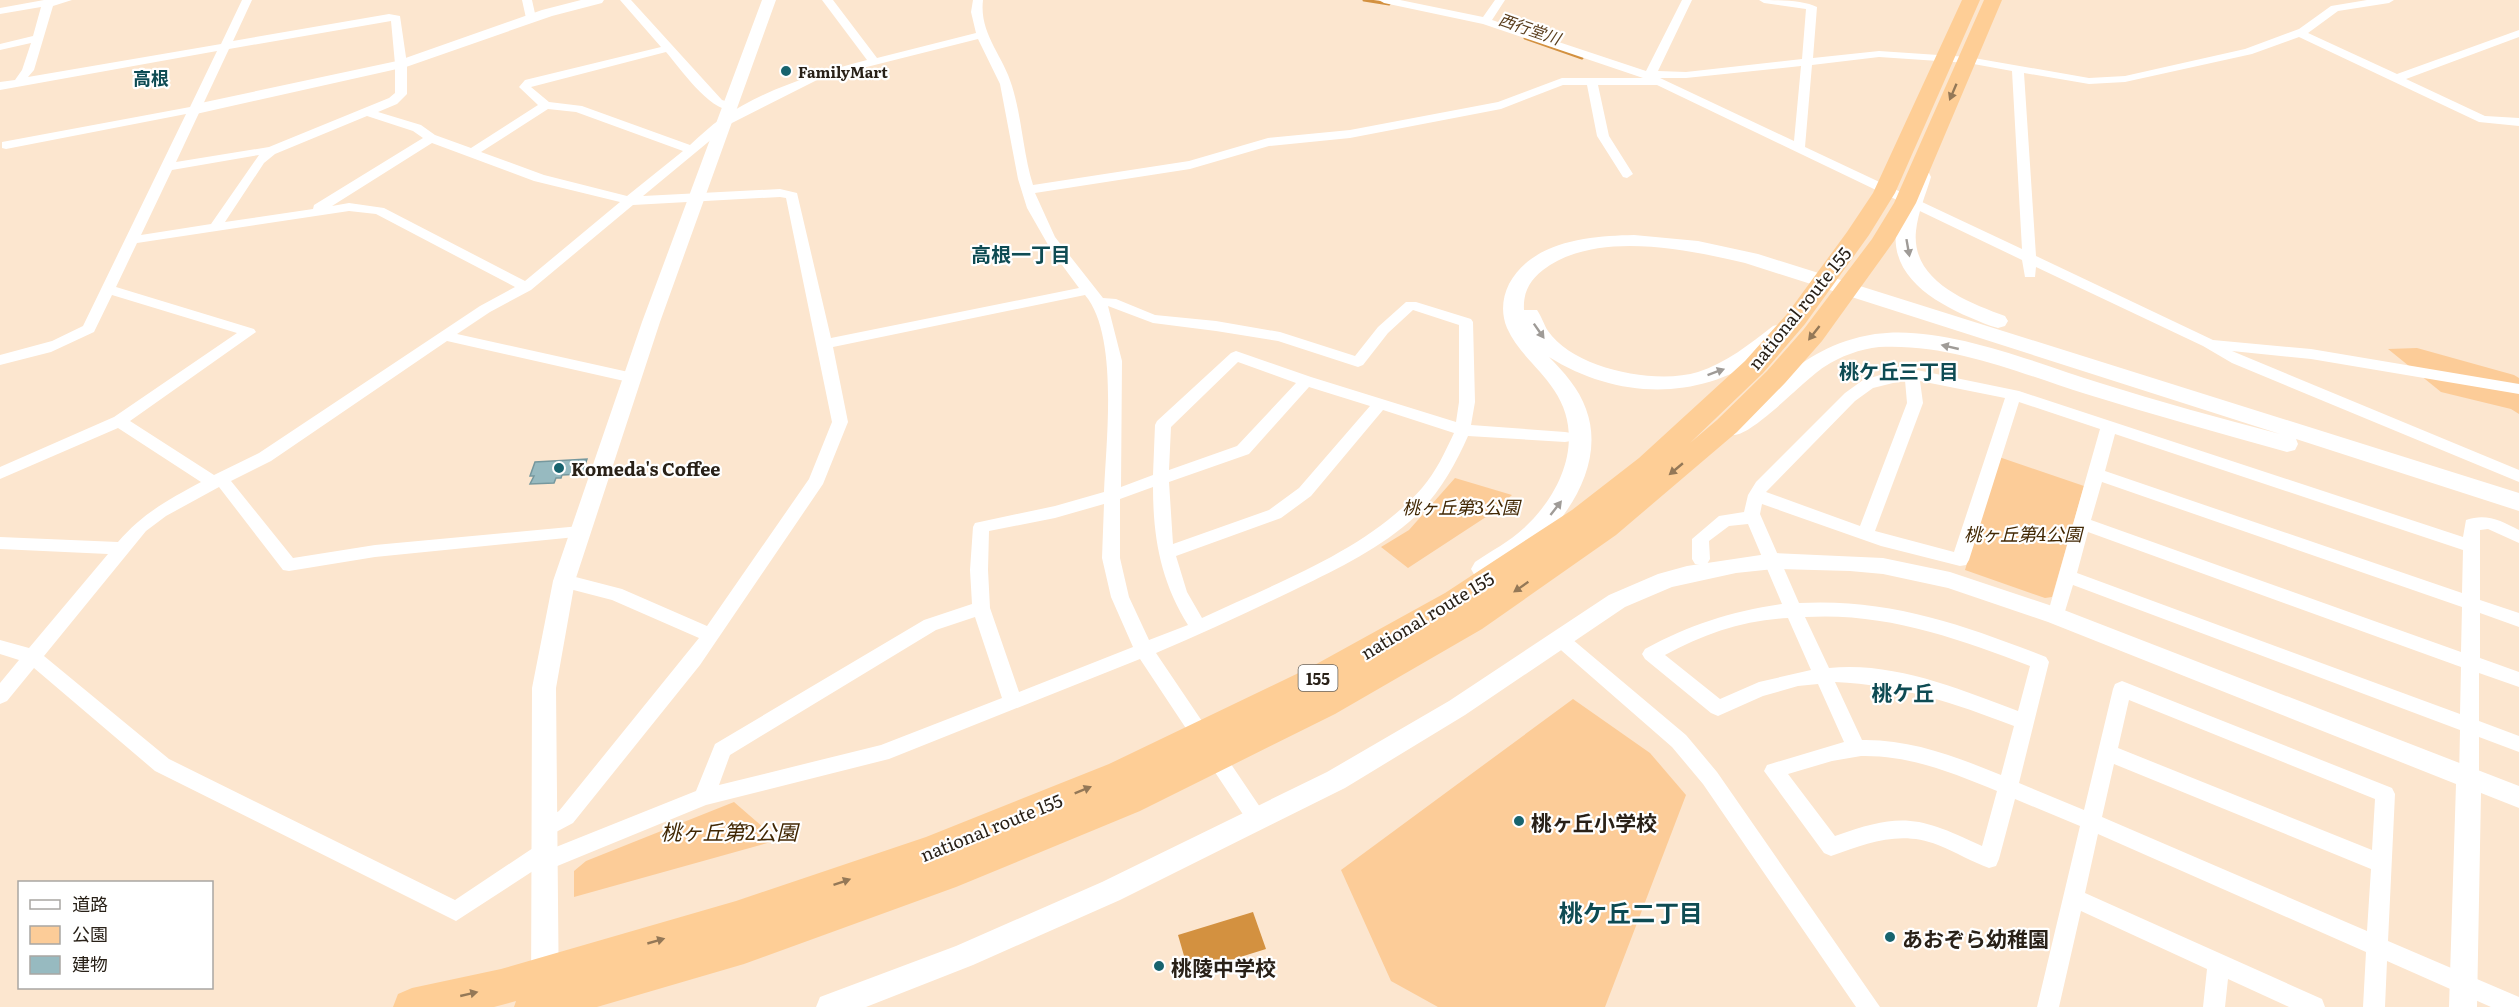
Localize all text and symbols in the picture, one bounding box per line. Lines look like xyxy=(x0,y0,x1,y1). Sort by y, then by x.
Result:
water label: 西行堂川 xyxy=(1496,6,1566,50)
place label: FamilyMart xyxy=(798,60,888,83)
district label: 高根 xyxy=(133,64,169,91)
marker: FamilyMart xyxy=(779,64,793,78)
one-way arrow xyxy=(1949,84,1958,101)
district label: 高根一丁目 xyxy=(971,238,1071,268)
one-way arrow xyxy=(1903,239,1912,258)
street label: national route 155 xyxy=(1741,241,1857,375)
one-way arrow xyxy=(1533,322,1545,338)
one-way arrow xyxy=(1809,325,1821,340)
one-way arrow xyxy=(1940,342,1959,351)
district label: 桃ケ丘三丁目 xyxy=(1839,355,1959,385)
one-way arrow xyxy=(1707,367,1725,376)
place label: Komeda's Coffee xyxy=(571,455,721,482)
marker: Komeda's Coffee xyxy=(552,461,566,475)
one-way arrow xyxy=(1669,462,1684,475)
park label: 桃ヶ丘第3公園 xyxy=(1402,493,1523,520)
one-way arrow xyxy=(1549,500,1562,516)
park label: 桃ヶ丘第4公園 xyxy=(1964,520,2085,547)
street label: national route 155 xyxy=(1355,564,1499,666)
one-way arrow xyxy=(1513,581,1529,592)
road number: 155 xyxy=(1298,665,1338,691)
district label: 桃ケ丘 xyxy=(1872,676,1935,707)
one-way arrow xyxy=(1074,785,1092,794)
street label: national route 155 xyxy=(916,786,1066,868)
place label: 桃ヶ丘小学校 xyxy=(1531,806,1657,837)
marker: 桃ヶ丘小学校 xyxy=(1512,814,1526,828)
park label: 桃ヶ丘第2公園 xyxy=(661,815,800,846)
one-way arrow xyxy=(833,876,851,886)
legend xyxy=(18,881,213,989)
text: 道路 xyxy=(72,890,108,917)
district label: 桃ケ丘二丁目 xyxy=(1559,894,1703,929)
text: 公園 xyxy=(72,920,108,947)
place label: あおぞら幼稚園 xyxy=(1902,922,2049,953)
marker: あおぞら幼稚園 xyxy=(1883,930,1897,944)
one-way arrow xyxy=(648,936,666,945)
text: 建物 xyxy=(72,950,108,977)
place label: 桃陵中学校 xyxy=(1171,951,1276,982)
marker: 桃陵中学校 xyxy=(1152,959,1166,973)
one-way arrow xyxy=(460,989,479,998)

